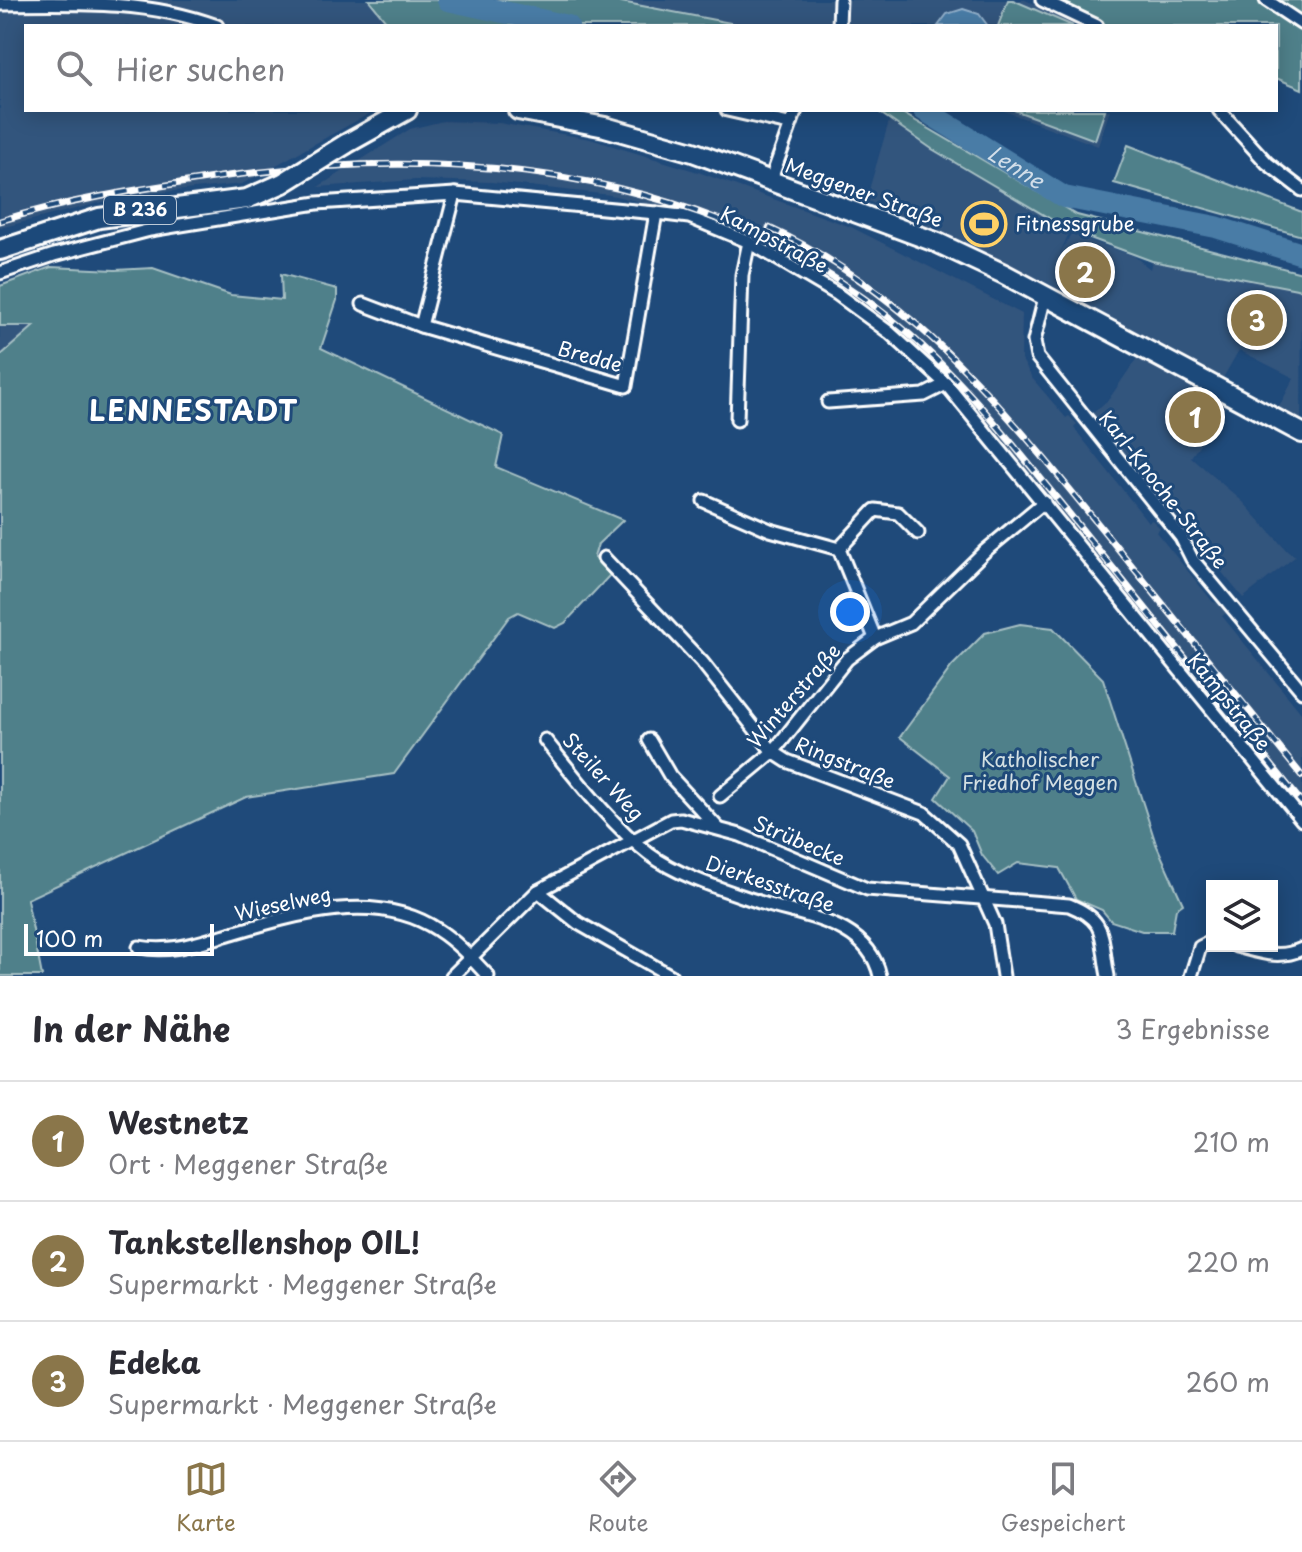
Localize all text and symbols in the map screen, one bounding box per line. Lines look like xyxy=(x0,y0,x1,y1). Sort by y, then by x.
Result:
search box xyxy=(24,24,1278,112)
icon: search xyxy=(52,46,96,90)
text: Hier suchen xyxy=(116,46,285,91)
water label: Lenne xyxy=(982,136,1052,196)
street label: Meggener Straße xyxy=(781,150,947,234)
road number: B 236 xyxy=(104,196,176,224)
street label: Kampstraße xyxy=(715,198,834,280)
sports icon: Fitnessgrube xyxy=(960,200,1008,248)
place label: Fitnessgrube xyxy=(1015,208,1135,238)
pin: 2 xyxy=(1059,242,1111,302)
pin: 3 xyxy=(1231,290,1283,350)
street label: Bredde xyxy=(555,333,626,380)
pin: 1 xyxy=(1169,387,1221,447)
district label: LENNESTADT xyxy=(89,388,299,431)
street label: Karl-Knoche-Straße xyxy=(1092,404,1235,575)
your location xyxy=(830,592,870,632)
street label: Winterstraße xyxy=(739,636,847,754)
street label: Kampstraße xyxy=(1181,646,1279,757)
street label: Steiler Weg xyxy=(556,726,651,827)
street label: Ringstraße xyxy=(791,728,900,796)
park label: Katholischer Friedhof Meggen xyxy=(962,744,1118,797)
street label: Strübecke xyxy=(749,807,850,873)
street label: Dierkesstraße xyxy=(702,847,839,919)
street label: Wieselweg xyxy=(232,878,334,928)
map controls xyxy=(1206,880,1278,952)
button: layers xyxy=(1206,880,1278,952)
scale bar xyxy=(24,920,214,956)
text: 100 m xyxy=(36,921,103,954)
text: In der Nähe xyxy=(32,1002,230,1054)
text: 3 Ergebnisse xyxy=(1115,1009,1270,1048)
text: Westnetz xyxy=(108,1099,249,1144)
text: 1 xyxy=(52,1122,64,1161)
text: 210 m xyxy=(1193,1122,1270,1161)
text: Ort · Meggener Straße xyxy=(108,1144,388,1183)
text: Tankstellenshop OIL! xyxy=(108,1219,420,1264)
text: 2 xyxy=(49,1242,67,1281)
text: 220 m xyxy=(1186,1242,1270,1281)
text: Supermarkt · Meggener Straße xyxy=(108,1264,497,1303)
text: Edeka xyxy=(108,1339,201,1384)
text: 3 xyxy=(49,1362,67,1401)
text: 260 m xyxy=(1186,1362,1270,1401)
text: Supermarkt · Meggener Straße xyxy=(108,1384,497,1423)
tab: Karte xyxy=(176,1457,236,1538)
tab: Route xyxy=(588,1457,648,1538)
tab: Gespeichert xyxy=(1001,1457,1126,1538)

